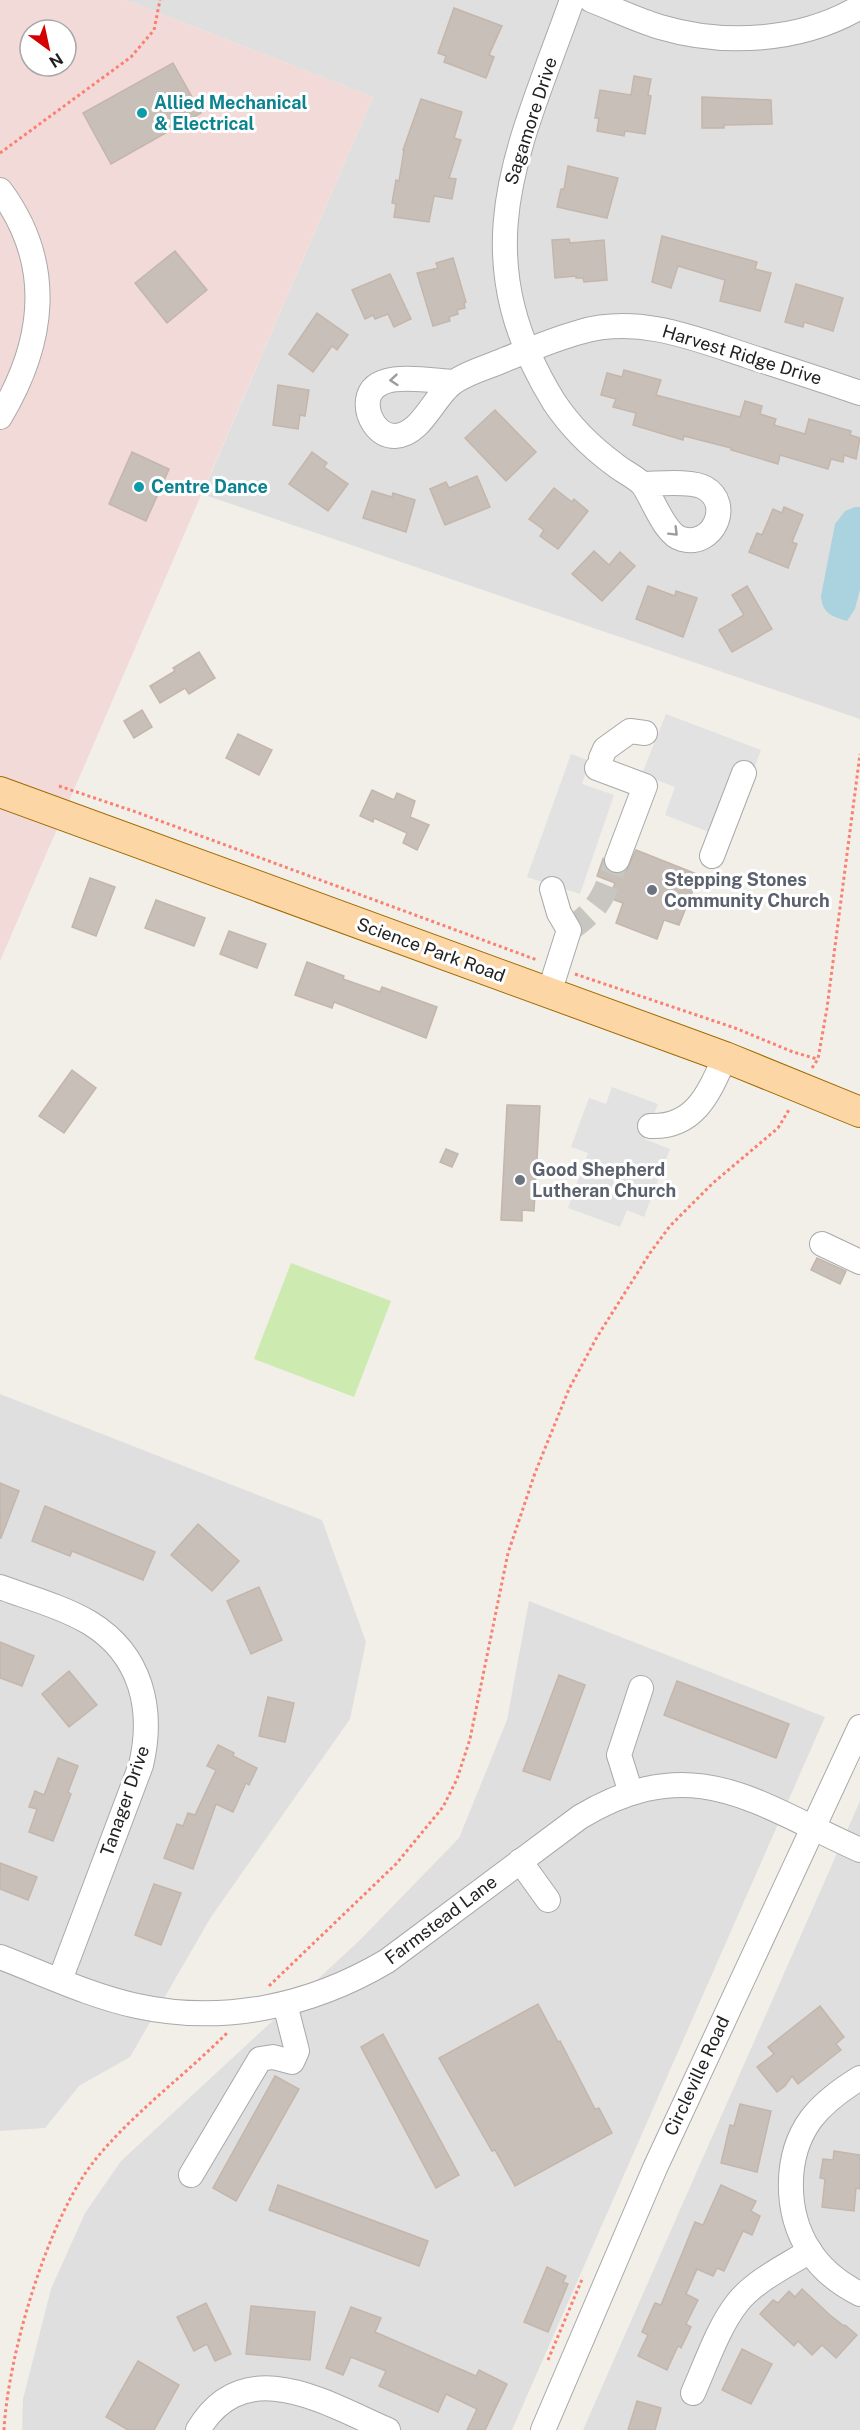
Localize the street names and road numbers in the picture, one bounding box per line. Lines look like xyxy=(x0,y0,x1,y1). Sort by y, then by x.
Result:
street label: Sagamore Drive xyxy=(500,54,561,187)
street label: Harvest Ridge Drive xyxy=(660,320,825,389)
street label: Science Park Road xyxy=(354,913,508,986)
street label: Tanager Drive xyxy=(96,1743,153,1859)
street label: Farmstead Lane xyxy=(381,1871,501,1968)
street label: Circleville Road xyxy=(660,2013,733,2139)

